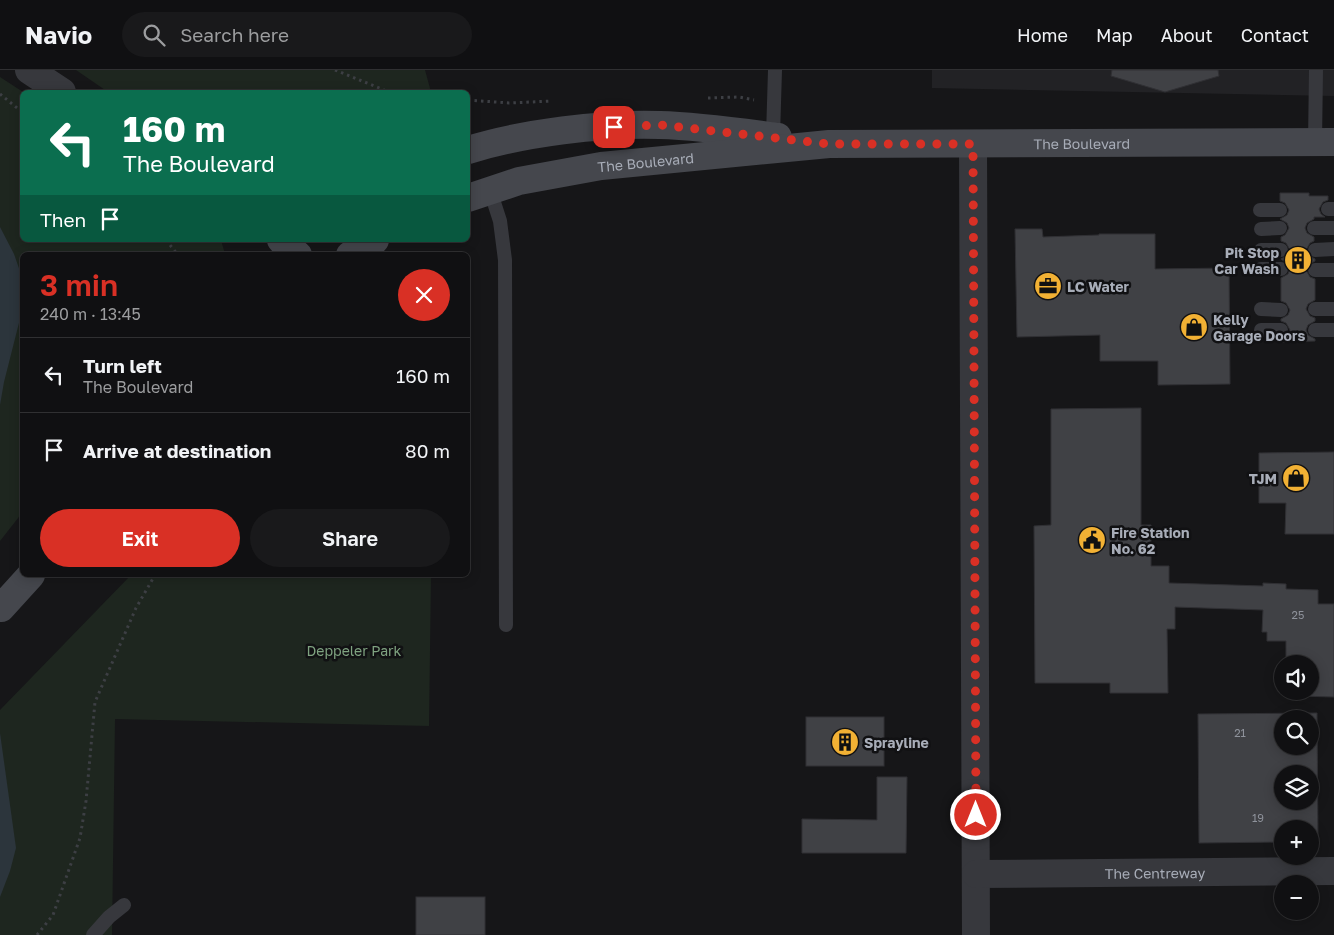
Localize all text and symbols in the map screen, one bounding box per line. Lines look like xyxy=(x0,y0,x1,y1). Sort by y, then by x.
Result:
search box xyxy=(122,12,472,57)
text: Navio xyxy=(25,20,92,49)
icon: search xyxy=(140,21,168,49)
text: Search here xyxy=(180,23,289,46)
text: Home xyxy=(1017,24,1068,46)
text: Map xyxy=(1096,24,1133,46)
text: About xyxy=(1161,24,1213,46)
text: Contact xyxy=(1241,24,1309,46)
pin xyxy=(593,106,635,148)
text: 160 m xyxy=(123,108,225,150)
icon: left xyxy=(40,110,105,175)
icon: arrive xyxy=(600,113,628,141)
street label: The Boulevard xyxy=(1033,134,1130,152)
street label: The Boulevard xyxy=(597,149,695,175)
text: The Boulevard xyxy=(123,150,275,177)
icon: arrive xyxy=(96,205,124,233)
text: Then xyxy=(40,208,86,231)
place label: Pit Stop Car Wash xyxy=(1214,244,1279,277)
building icon: Pit Stop Car Wash xyxy=(1283,245,1313,275)
text: 3 min xyxy=(40,267,118,303)
button: close xyxy=(398,269,450,321)
office icon: LC Water xyxy=(1033,271,1063,301)
place label: LC Water xyxy=(1067,278,1130,295)
text: 240 m · 13:45 xyxy=(40,304,141,324)
place label: Kelly Garage Doors xyxy=(1213,311,1305,344)
shop icon: Kelly Garage Doors xyxy=(1179,312,1209,342)
text: Turn left xyxy=(83,354,162,377)
icon: left xyxy=(40,361,68,389)
text: 160 m xyxy=(396,364,450,387)
text: The Boulevard xyxy=(83,377,193,397)
icon: arrive xyxy=(40,436,68,464)
text: Arrive at destination xyxy=(83,439,271,462)
text: 80 m xyxy=(405,439,450,462)
shop icon: TJM xyxy=(1281,463,1311,493)
place label: TJM xyxy=(1249,470,1277,487)
button: Exit xyxy=(40,509,240,567)
button: Share xyxy=(250,509,450,567)
place label: Fire Station No. 62 xyxy=(1111,524,1189,557)
public building icon: Fire Station No. 62 xyxy=(1077,525,1107,555)
house number: 25 xyxy=(1292,608,1304,621)
park label: Deppeler Park xyxy=(307,642,402,659)
map controls xyxy=(1274,655,1319,920)
button: sound xyxy=(1274,655,1319,700)
button: search xyxy=(1274,710,1319,755)
house number: 21 xyxy=(1234,726,1246,739)
building icon: Sprayline xyxy=(830,727,860,757)
place label: Sprayline xyxy=(864,734,929,751)
button: layers xyxy=(1274,765,1319,810)
position arrow xyxy=(949,788,1001,840)
house number: 19 xyxy=(1252,811,1264,824)
button: + xyxy=(1274,820,1319,865)
street label: The Centreway xyxy=(1105,864,1205,881)
button: − xyxy=(1274,875,1319,920)

